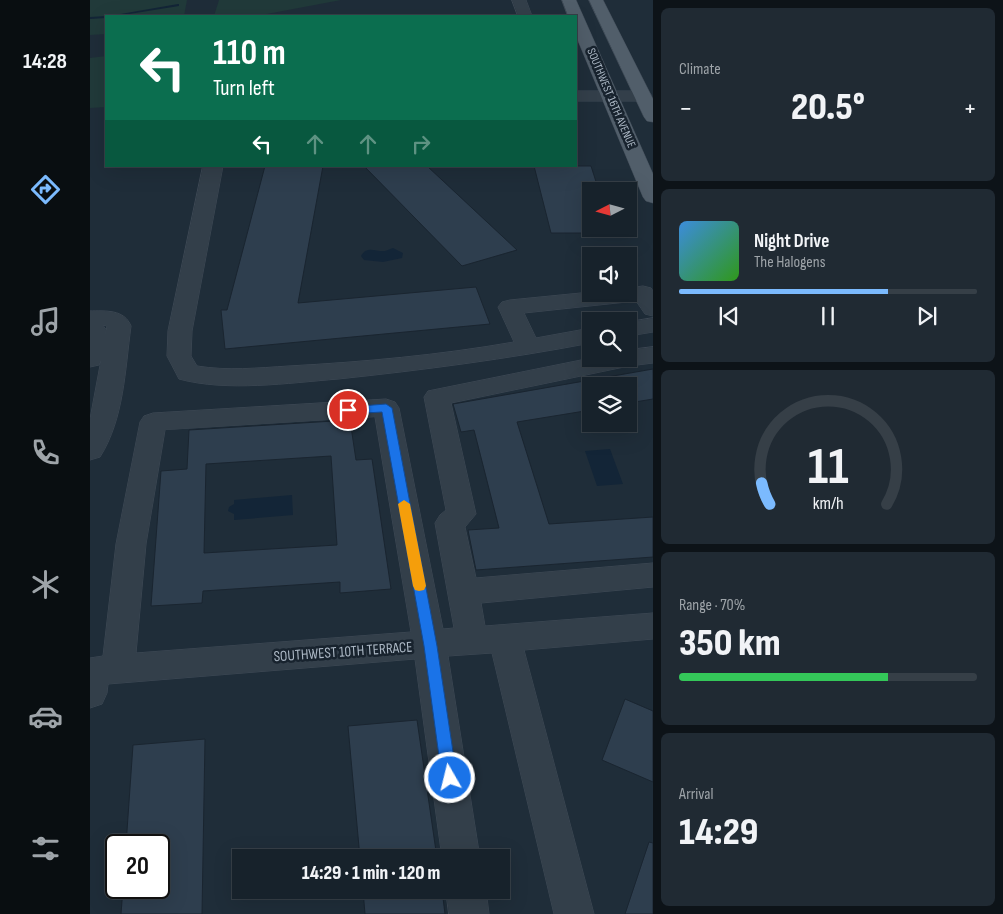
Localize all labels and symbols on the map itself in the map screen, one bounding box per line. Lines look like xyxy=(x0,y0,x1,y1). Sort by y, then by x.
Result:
street label: SOUTHWEST 16TH AVENUE xyxy=(583,46,639,150)
north arrow xyxy=(582,182,638,238)
pin xyxy=(327,389,369,431)
street label: SOUTHWEST 10TH TERRACE xyxy=(273,638,413,666)
position arrow xyxy=(423,751,475,803)
speed limit sign: 20 xyxy=(105,834,170,899)

